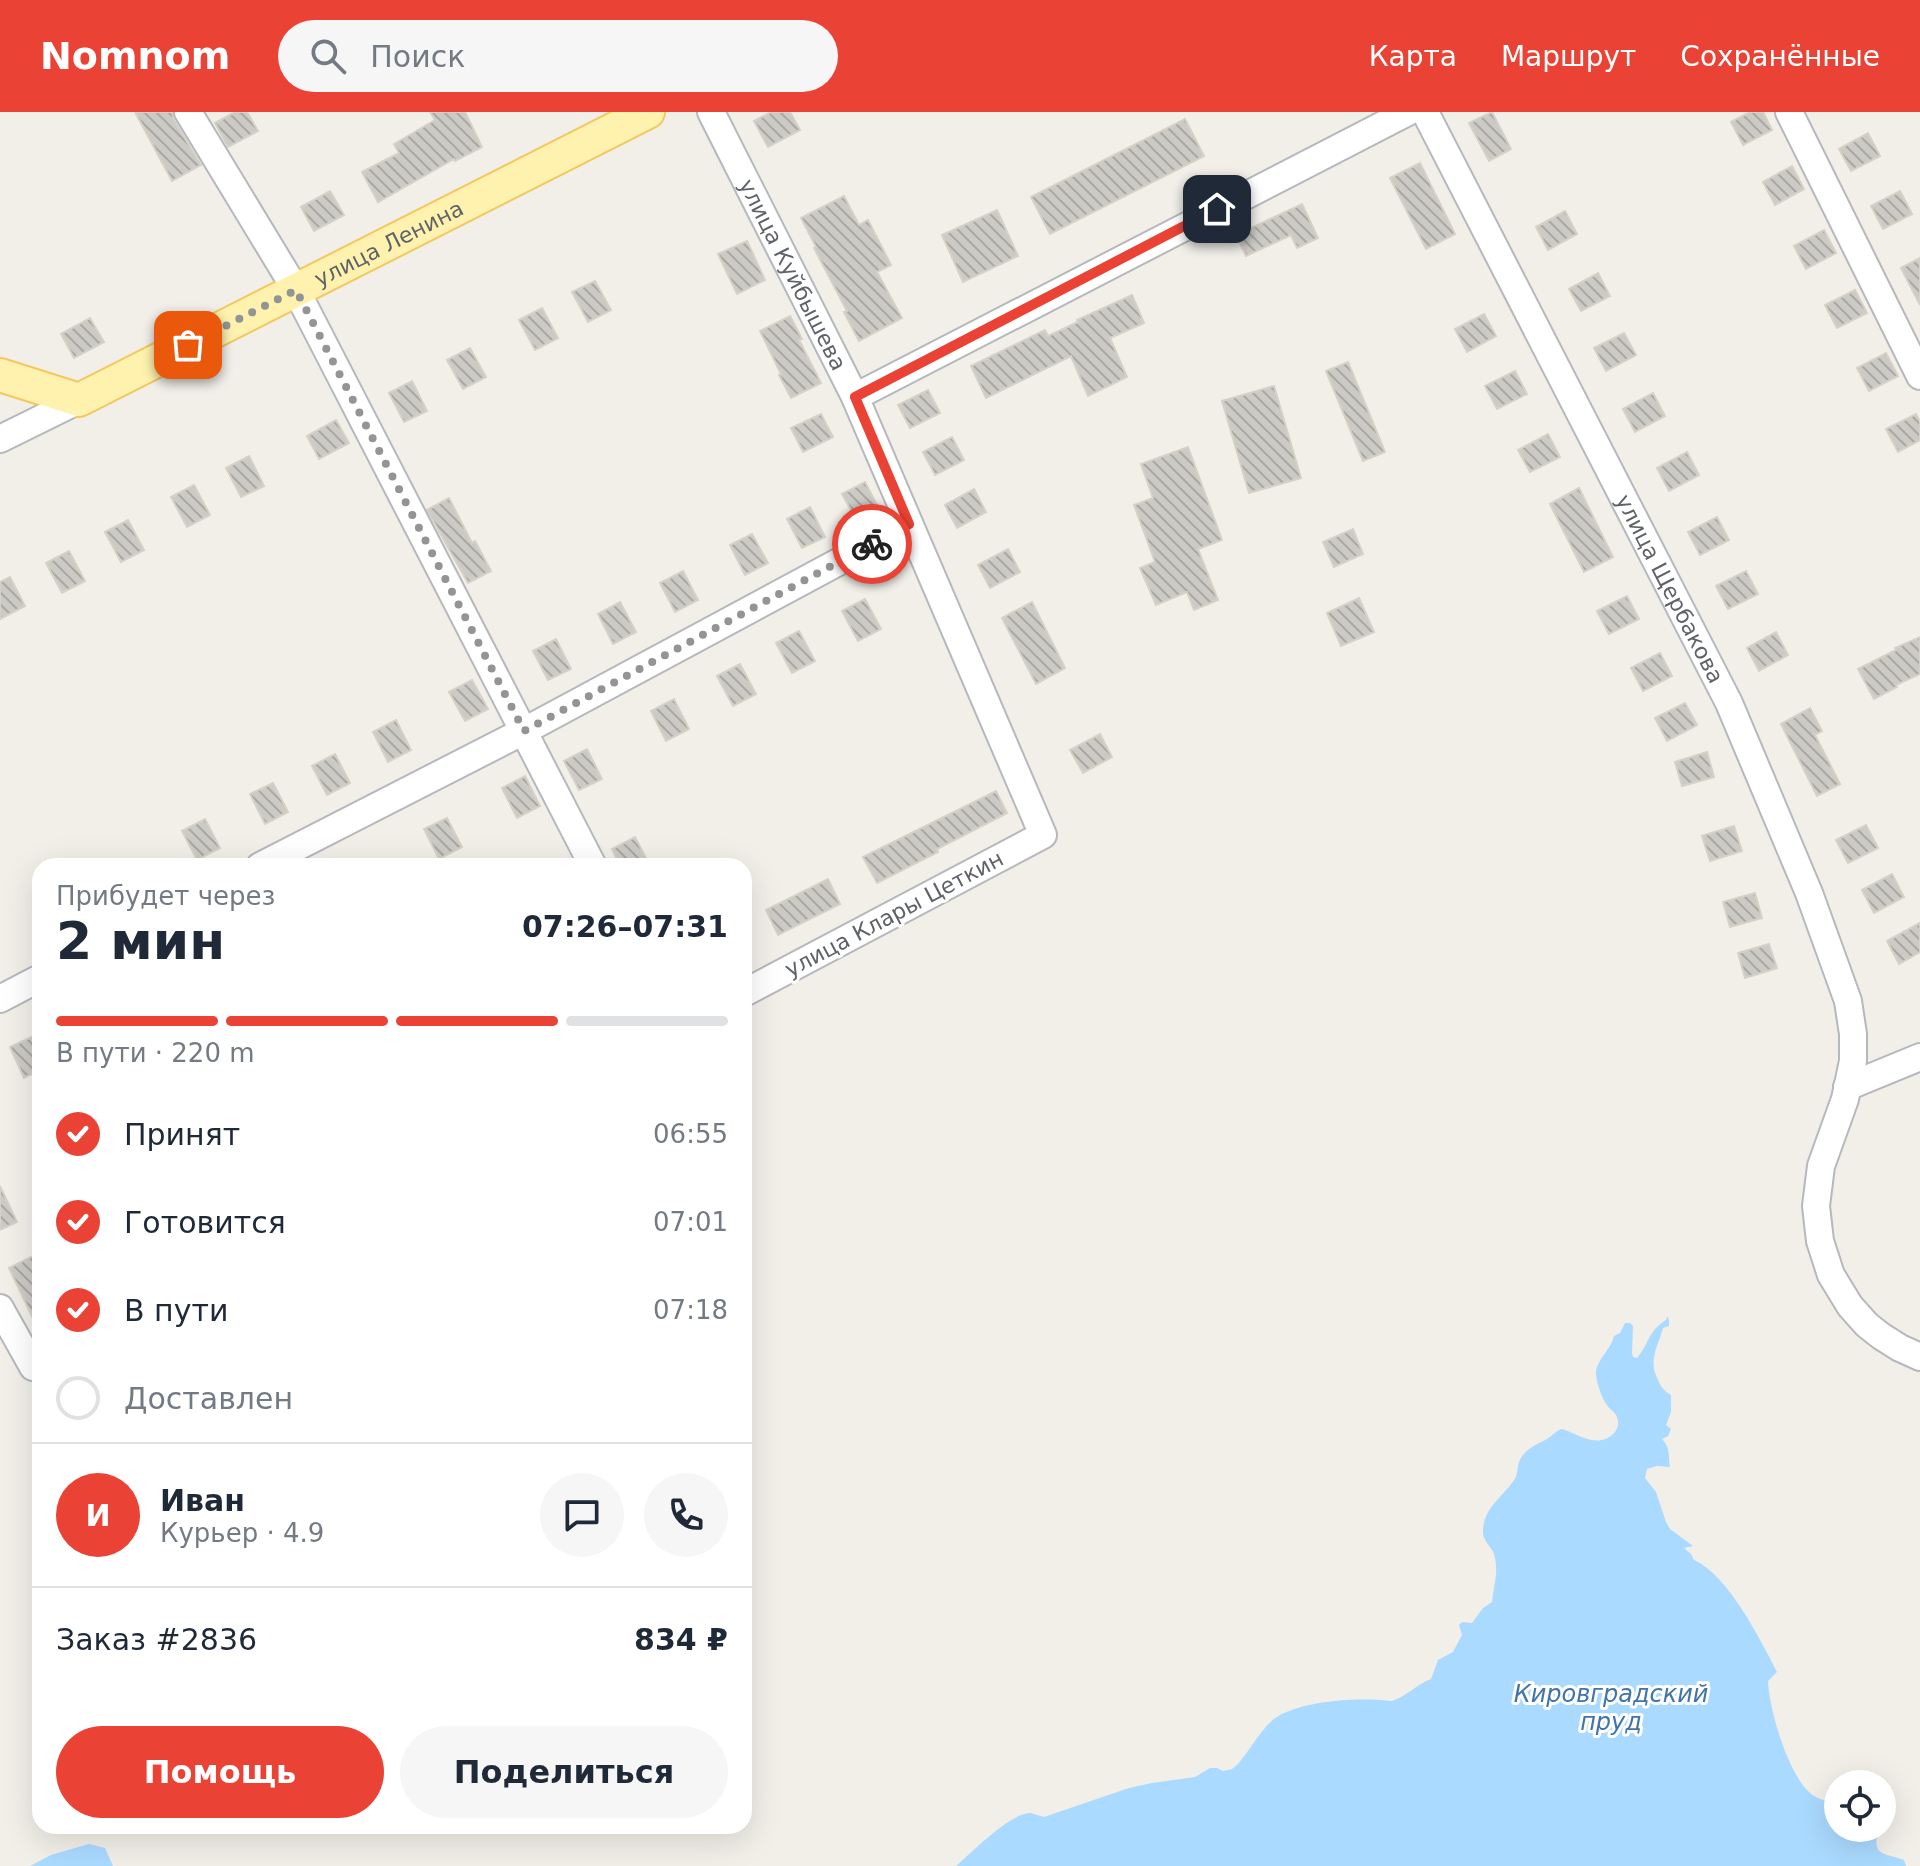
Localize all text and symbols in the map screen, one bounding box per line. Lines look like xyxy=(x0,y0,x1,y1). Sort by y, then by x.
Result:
search box xyxy=(278,20,838,92)
text: Nomnom xyxy=(40,34,230,78)
icon: search xyxy=(306,34,350,78)
text: Поиск xyxy=(370,39,465,74)
text: Карта xyxy=(1369,40,1457,73)
text: Маршрут xyxy=(1501,40,1636,73)
text: Сохранённые xyxy=(1680,40,1880,73)
street label: улица Куйбышева xyxy=(734,175,852,374)
pin xyxy=(1183,175,1251,243)
icon: home xyxy=(1195,187,1239,231)
street label: улица Ленина xyxy=(310,195,467,291)
pin xyxy=(154,311,222,379)
icon: bag xyxy=(166,323,210,367)
street label: улица Щербакова xyxy=(1611,490,1729,687)
courier xyxy=(832,504,912,584)
icon: bike xyxy=(850,522,894,566)
street label: улица Клары Цеткин xyxy=(781,846,1007,982)
text: Прибудет через xyxy=(56,881,275,911)
text: 07:26–07:31 xyxy=(522,909,728,944)
text: 2 мин xyxy=(56,911,225,971)
text: В пути · 220 m xyxy=(56,1038,255,1068)
icon: check xyxy=(56,1112,100,1156)
text: Принят xyxy=(124,1117,240,1152)
text: 06:55 xyxy=(653,1119,728,1149)
icon: check xyxy=(56,1200,100,1244)
text: Готовится xyxy=(124,1205,286,1240)
text: 07:01 xyxy=(653,1207,728,1237)
icon: check xyxy=(56,1288,100,1332)
text: В пути xyxy=(124,1293,228,1328)
text: 07:18 xyxy=(653,1295,728,1325)
text: Доставлен xyxy=(124,1381,293,1416)
button: chat xyxy=(540,1473,624,1557)
button: phone xyxy=(644,1473,728,1557)
text: Иван xyxy=(160,1483,245,1518)
text: И xyxy=(85,1498,111,1533)
text: Курьер · 4.9 xyxy=(160,1518,324,1548)
text: Заказ #2836 xyxy=(56,1622,257,1657)
text: 834 ₽ xyxy=(634,1622,728,1657)
water label: Кировградский пруд xyxy=(1514,1680,1708,1736)
button: Помощь xyxy=(56,1726,384,1818)
button: Поделиться xyxy=(400,1726,728,1818)
map controls xyxy=(1824,1770,1896,1842)
button: locate xyxy=(1824,1770,1896,1842)

